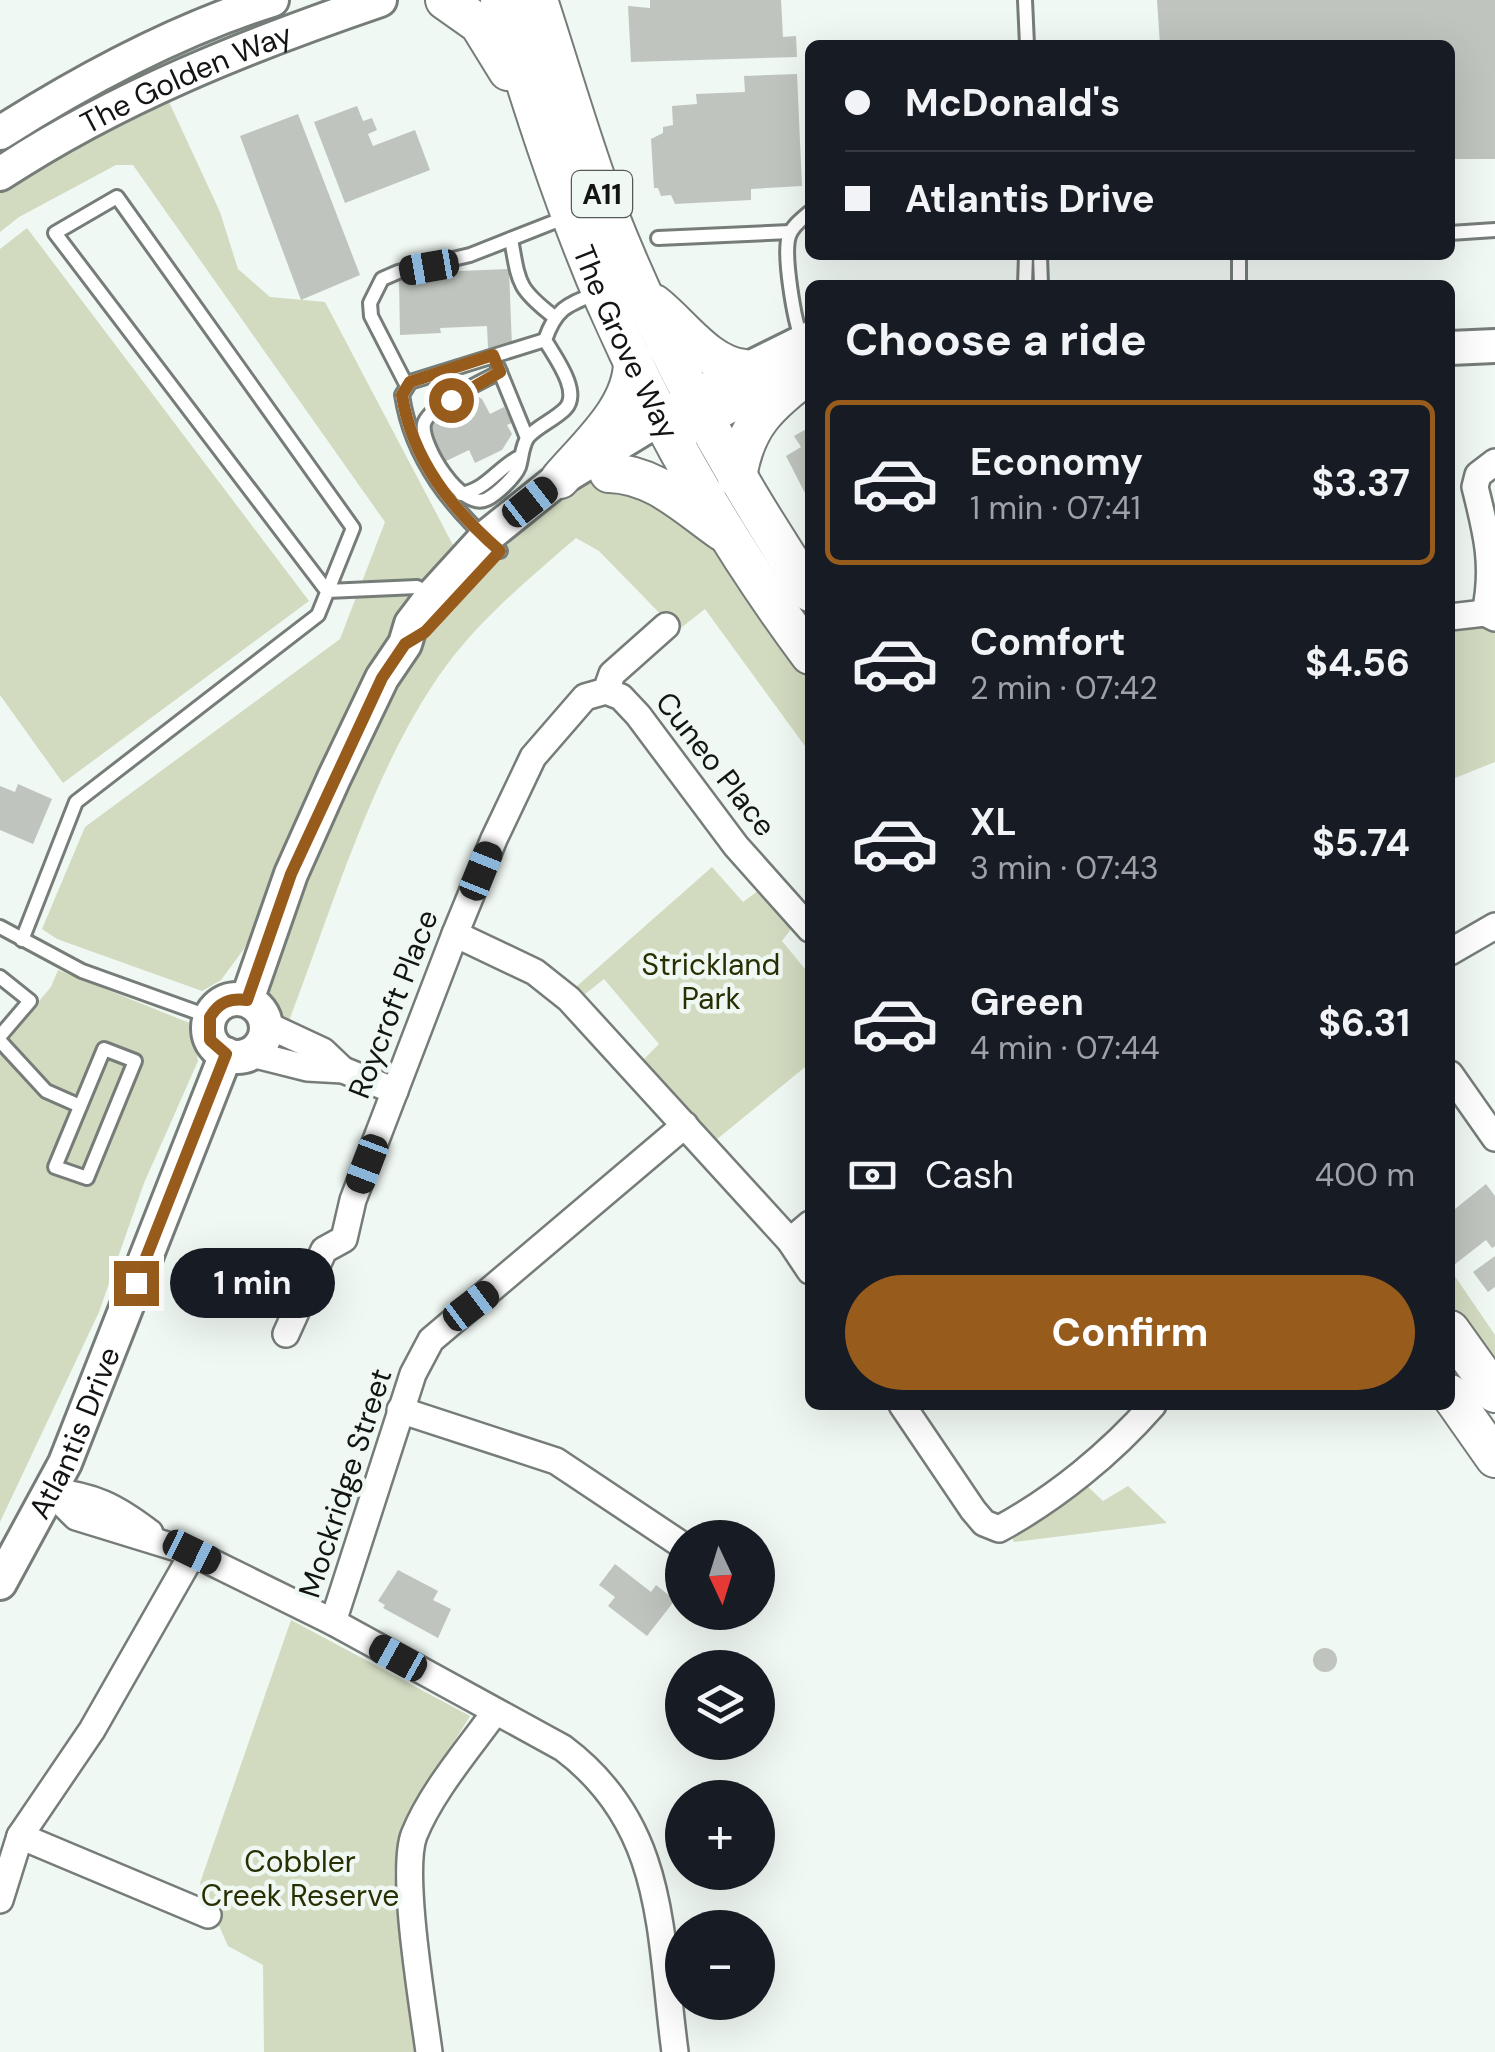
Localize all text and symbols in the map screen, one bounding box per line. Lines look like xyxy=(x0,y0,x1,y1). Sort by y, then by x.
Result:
street label: The Golden Way xyxy=(73,14,297,142)
text: McDonald's xyxy=(905,78,1120,128)
road number: A11 xyxy=(572,171,632,217)
text: Atlantis Drive xyxy=(905,174,1155,224)
street label: The Grove Way xyxy=(565,239,688,446)
car xyxy=(397,247,461,287)
text: Choose a ride xyxy=(845,310,1147,369)
route start xyxy=(429,378,474,423)
text: Economy xyxy=(970,437,1143,487)
icon: car xyxy=(850,438,940,528)
text: $3.37 xyxy=(1312,458,1410,508)
car xyxy=(497,472,563,532)
text: 1 min · 07:41 xyxy=(970,487,1141,529)
text: Comfort xyxy=(970,617,1126,667)
icon: car xyxy=(850,618,940,708)
text: $4.56 xyxy=(1305,638,1410,688)
text: 2 min · 07:42 xyxy=(970,667,1158,709)
street label: Cuneo Place xyxy=(647,684,785,844)
text: XL xyxy=(970,797,1017,847)
icon: car xyxy=(850,798,940,888)
text: $5.74 xyxy=(1312,818,1410,868)
car xyxy=(456,838,506,904)
text: 3 min · 07:43 xyxy=(970,847,1159,889)
street label: Roycroft Place xyxy=(339,904,447,1104)
park label: Strickland Park xyxy=(642,945,780,1018)
text: Green xyxy=(970,977,1084,1027)
icon: car xyxy=(850,978,940,1068)
text: $6.31 xyxy=(1318,998,1410,1048)
text: 4 min · 07:44 xyxy=(970,1027,1160,1069)
car xyxy=(342,1131,392,1197)
icon: cash xyxy=(845,1148,900,1203)
text: Cash xyxy=(925,1150,1014,1200)
text: 400 m xyxy=(1315,1154,1415,1196)
callout: 1 min xyxy=(171,1248,336,1318)
route end xyxy=(114,1261,159,1306)
text: 1 min xyxy=(214,1262,291,1304)
button: Confirm xyxy=(845,1275,1415,1390)
car xyxy=(438,1276,504,1336)
street label: Atlantis Drive xyxy=(19,1341,128,1525)
street label: Mockridge Street xyxy=(290,1364,400,1602)
north arrow xyxy=(665,1520,775,1630)
map controls xyxy=(665,1520,775,2020)
car xyxy=(158,1525,226,1579)
car xyxy=(364,1630,432,1686)
button: layers xyxy=(665,1650,775,1760)
button: + xyxy=(665,1780,775,1890)
park label: Cobbler Creek Reserve xyxy=(201,1842,399,1915)
button: − xyxy=(665,1910,775,2020)

